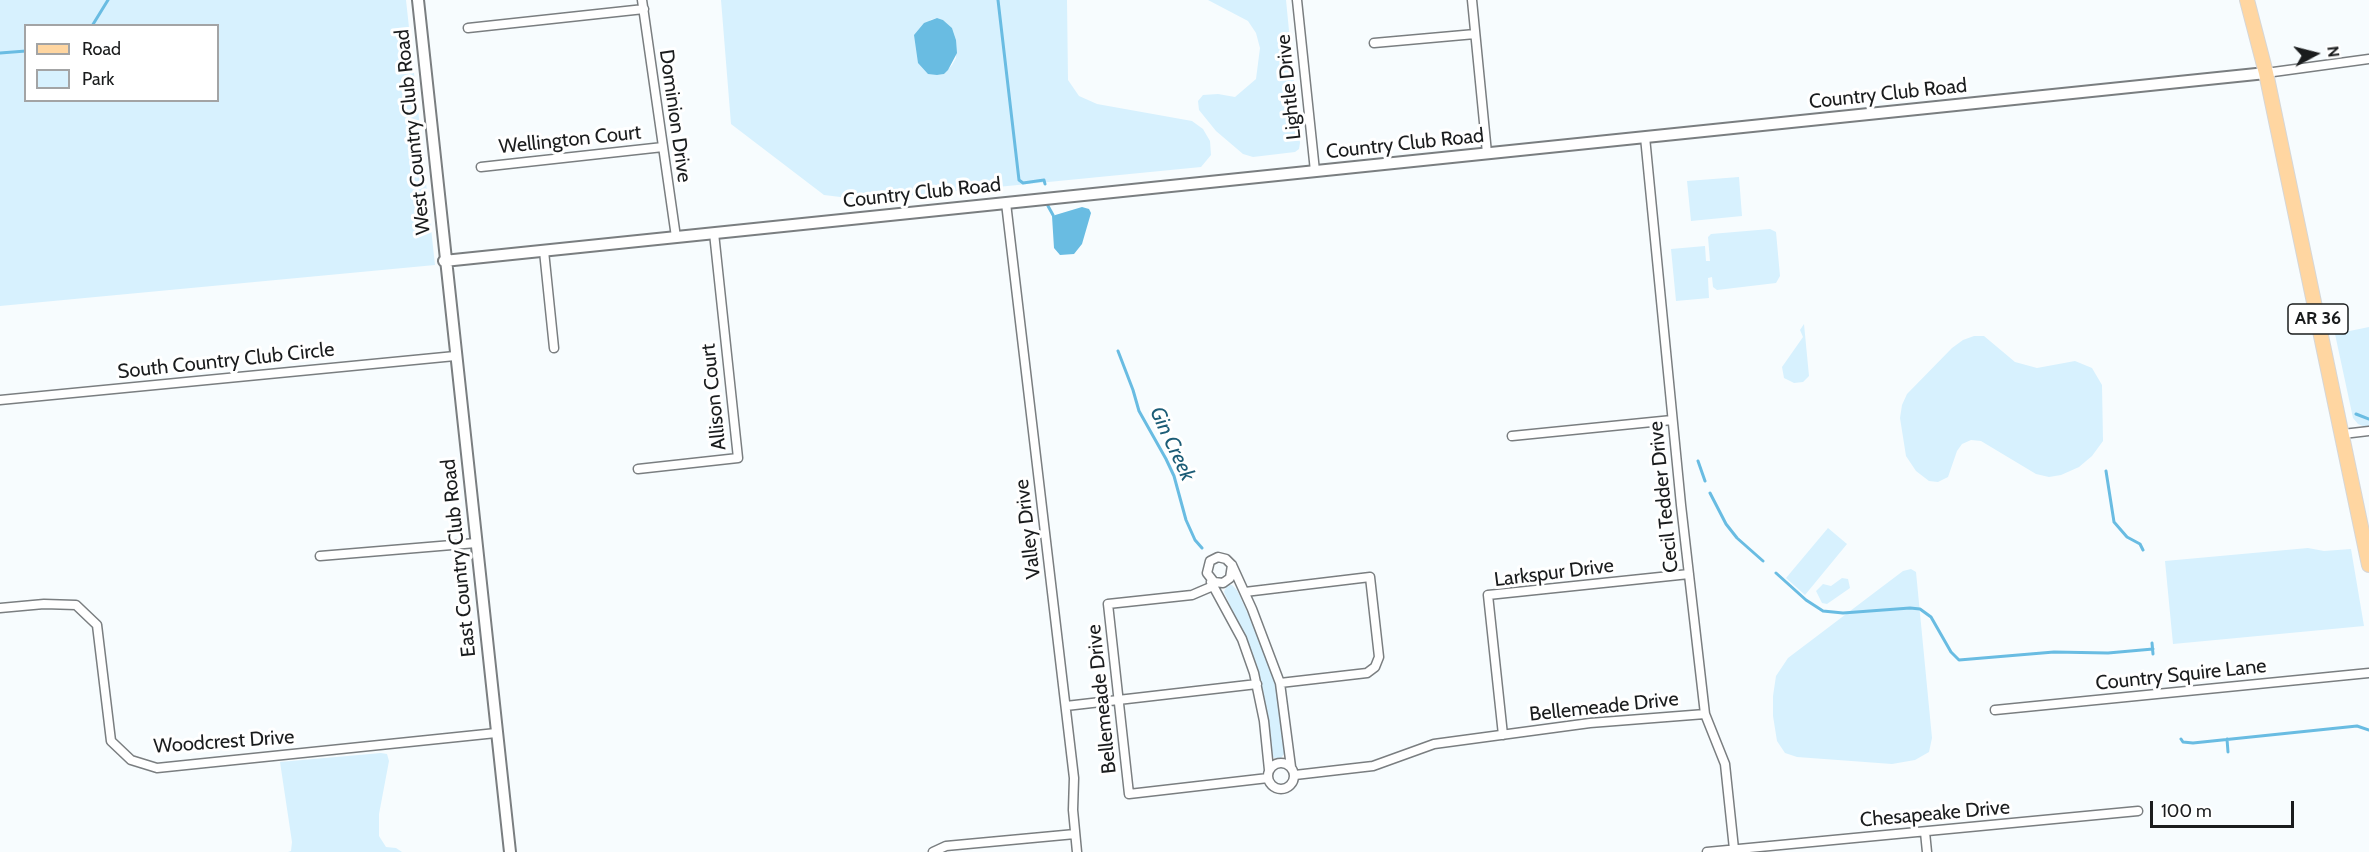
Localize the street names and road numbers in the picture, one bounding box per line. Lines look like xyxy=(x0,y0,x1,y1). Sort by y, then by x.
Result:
street label: West Country Club Road xyxy=(390,28,436,236)
street label: Lightle Drive xyxy=(1272,33,1306,141)
street label: Dominion Drive xyxy=(654,48,696,184)
street label: Country Club Road xyxy=(1808,74,1968,114)
street label: Wellington Court xyxy=(498,121,642,159)
street label: Country Club Road xyxy=(1325,124,1485,164)
street label: Country Club Road xyxy=(842,173,1002,213)
road number: AR 36 xyxy=(2288,304,2348,334)
street label: South Country Club Circle xyxy=(116,338,336,384)
street label: Allison Court xyxy=(696,342,732,452)
street label: Cecil Tedder Drive xyxy=(1644,420,1684,574)
street label: East Country Club Road xyxy=(437,458,481,658)
street label: Valley Drive xyxy=(1010,478,1046,580)
street label: Larkspur Drive xyxy=(1493,554,1615,592)
street label: Bellemeade Drive xyxy=(1082,623,1122,775)
street label: Country Squire Lane xyxy=(2094,654,2268,696)
street label: Bellemeade Drive xyxy=(1528,687,1680,727)
street label: Woodcrest Drive xyxy=(153,725,295,759)
street label: Chesapeake Drive xyxy=(1859,795,2011,833)

